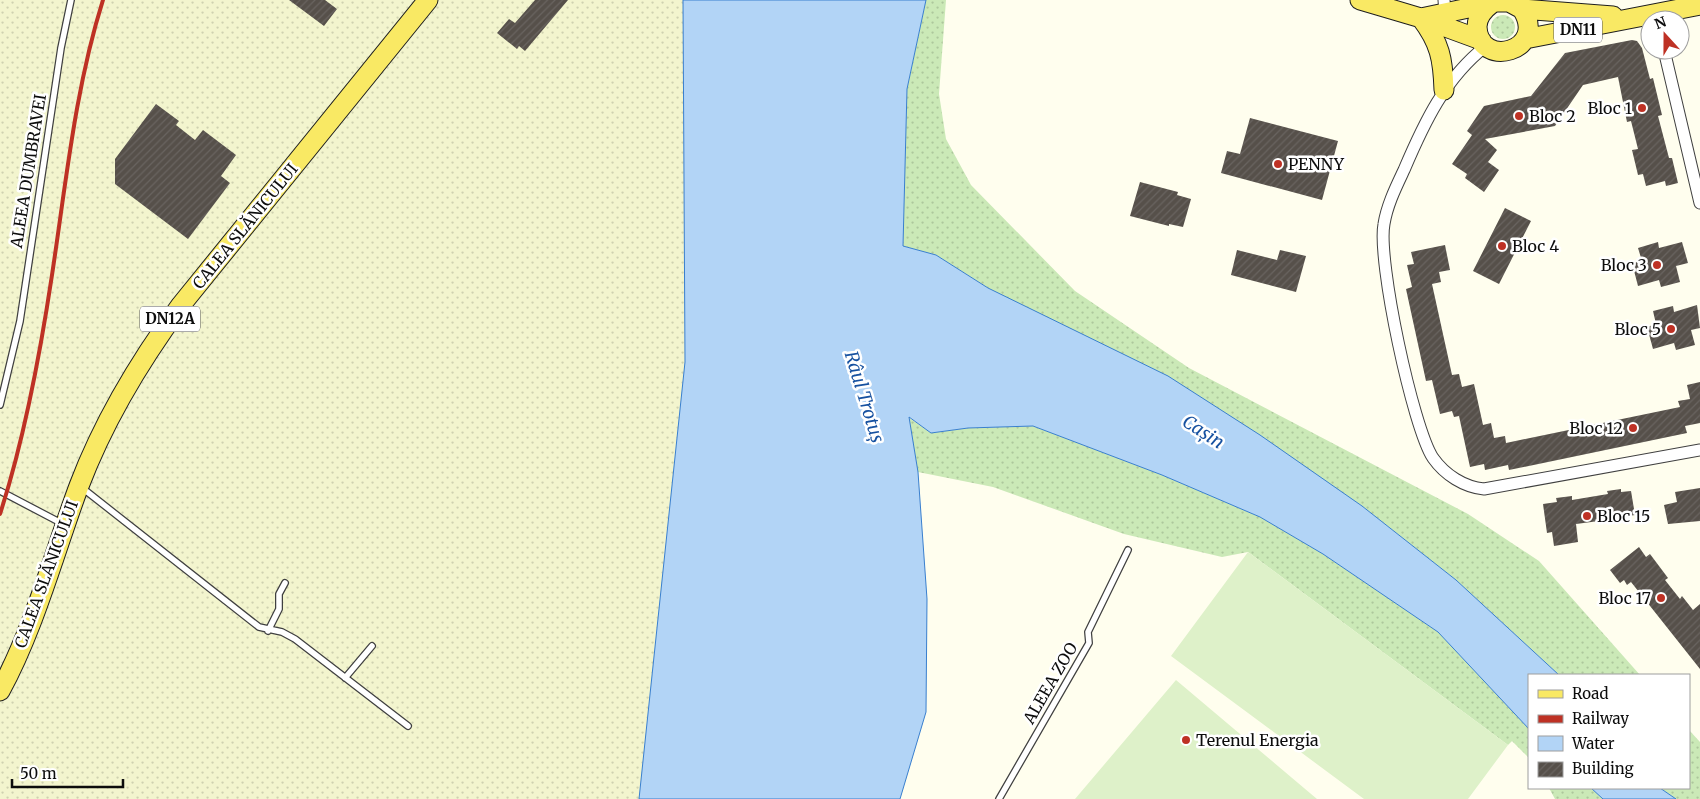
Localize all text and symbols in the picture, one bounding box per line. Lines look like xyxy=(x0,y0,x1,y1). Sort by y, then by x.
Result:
north arrow xyxy=(1640,10,1690,60)
text: N xyxy=(1652,12,1669,33)
road number: DN11 xyxy=(1554,18,1602,42)
street label: ALEEA DUMBRAVEI xyxy=(6,93,50,250)
place label: Bloc 1 xyxy=(1588,98,1632,118)
marker: Bloc 1 xyxy=(1636,102,1648,114)
place label: Bloc 2 xyxy=(1529,106,1576,126)
marker: Bloc 2 xyxy=(1513,110,1525,122)
place label: PENNY xyxy=(1288,154,1345,174)
marker: PENNY xyxy=(1272,158,1284,170)
street label: CALEA SLĂNICULUI xyxy=(188,159,302,293)
place label: Bloc 4 xyxy=(1512,236,1559,256)
marker: Bloc 4 xyxy=(1496,240,1508,252)
place label: Bloc 3 xyxy=(1601,255,1647,275)
marker: Bloc 3 xyxy=(1651,259,1663,271)
road number: DN12A xyxy=(140,306,200,332)
place label: Bloc 5 xyxy=(1614,319,1661,339)
marker: Bloc 5 xyxy=(1665,323,1677,335)
water label: Râul Trotuș xyxy=(840,348,889,445)
water label: Cașin xyxy=(1178,410,1229,454)
place label: Bloc 12 xyxy=(1569,418,1623,438)
marker: Bloc 12 xyxy=(1627,422,1639,434)
street label: CALEA SLĂNICULUI xyxy=(10,497,82,651)
place label: Bloc 15 xyxy=(1597,506,1650,526)
marker: Bloc 15 xyxy=(1581,510,1593,522)
place label: Bloc 17 xyxy=(1598,588,1651,608)
marker: Bloc 17 xyxy=(1655,592,1667,604)
street label: ALEEA ZOO xyxy=(1018,638,1082,728)
legend xyxy=(1528,674,1690,789)
text: Road xyxy=(1572,684,1608,703)
text: Railway xyxy=(1572,709,1629,728)
place label: Terenul Energia xyxy=(1196,730,1319,750)
marker: Terenul Energia xyxy=(1180,734,1192,746)
text: Water xyxy=(1571,734,1615,753)
scale bar xyxy=(12,756,124,788)
text: Building xyxy=(1572,759,1634,778)
text: 50 m xyxy=(20,764,57,783)

